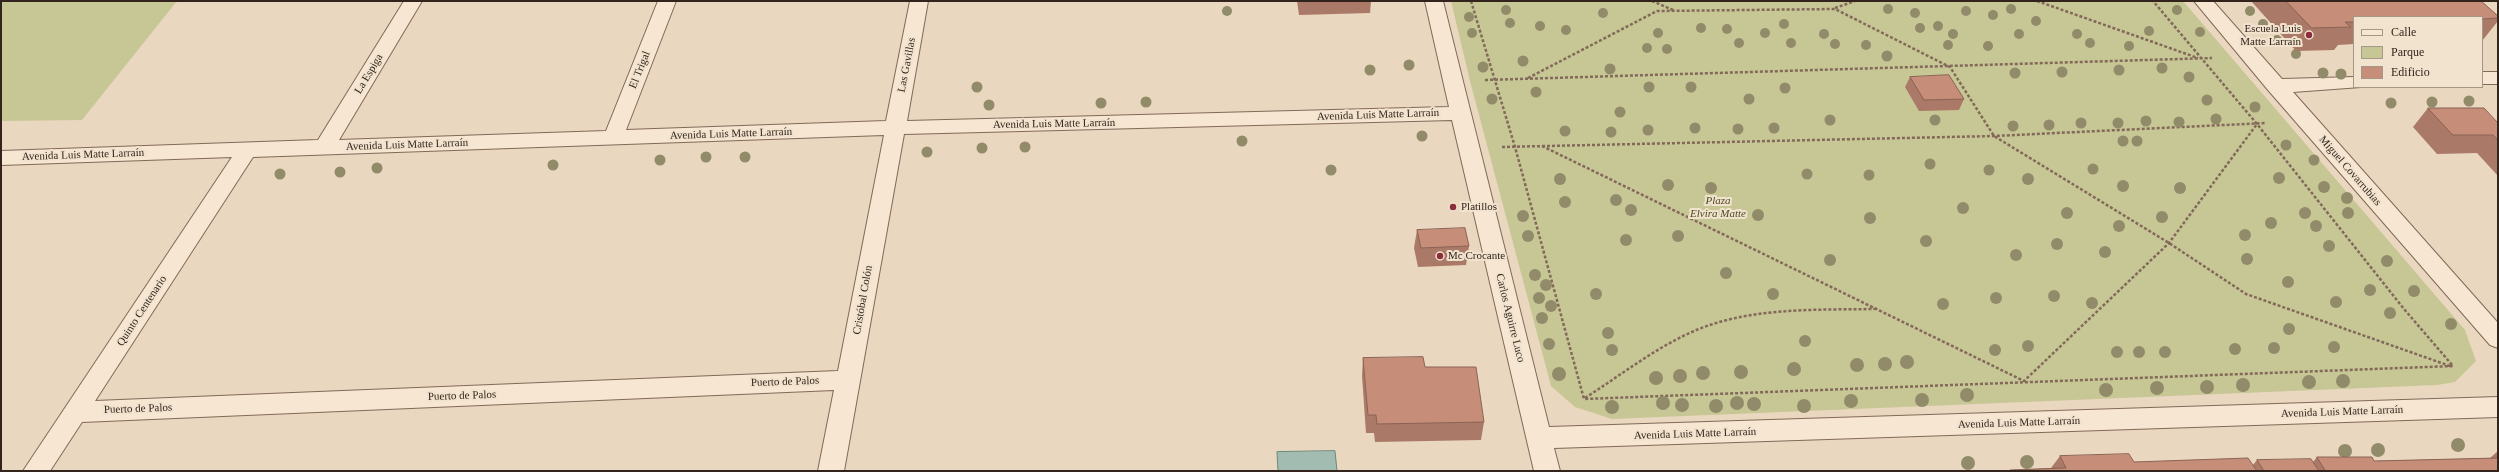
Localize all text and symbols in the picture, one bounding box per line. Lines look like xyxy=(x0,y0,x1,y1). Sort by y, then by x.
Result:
legend xyxy=(2353,16,2483,88)
place label: Escuela Luis Matte Larraín xyxy=(2240,22,2301,48)
text: Calle xyxy=(2391,25,2416,39)
marker: Escuela Luis Matte Larraín xyxy=(2304,30,2314,40)
street label: Las Gavillas xyxy=(895,37,919,93)
text: Parque xyxy=(2391,45,2424,59)
street label: El Trigal xyxy=(627,49,653,91)
street label: La Espiga xyxy=(352,52,386,96)
text: Edificio xyxy=(2391,65,2430,79)
street label: Avenida Luis Matte Larraín xyxy=(1317,106,1439,124)
street label: Avenida Luis Matte Larraín xyxy=(993,116,1115,132)
street label: Avenida Luis Matte Larraín xyxy=(670,125,792,143)
street label: Miguel Covarrubias xyxy=(2316,133,2384,209)
street label: Avenida Luis Matte Larraín xyxy=(346,136,468,154)
street label: Avenida Luis Matte Larraín xyxy=(22,146,144,164)
park label: Plaza Elvira Matte xyxy=(1690,194,1746,220)
place label: Platillos xyxy=(1461,200,1497,214)
marker: Platillos xyxy=(1448,202,1458,212)
place label: Mc Crocante xyxy=(1448,249,1505,263)
marker: Mc Crocante xyxy=(1435,251,1445,261)
street label: Cristóbal Colón xyxy=(850,264,876,336)
street label: Carlos Aguirre Luco xyxy=(1493,272,1527,364)
street label: Quinto Centenario xyxy=(114,273,170,349)
street label: Puerto de Palos xyxy=(751,374,819,390)
street label: Puerto de Palos xyxy=(428,388,496,404)
street label: Puerto de Palos xyxy=(104,401,172,417)
street label: Avenida Luis Matte Larraín xyxy=(2281,403,2403,421)
street label: Avenida Luis Matte Larraín xyxy=(1958,414,2080,432)
street label: Avenida Luis Matte Larraín xyxy=(1634,425,1756,443)

